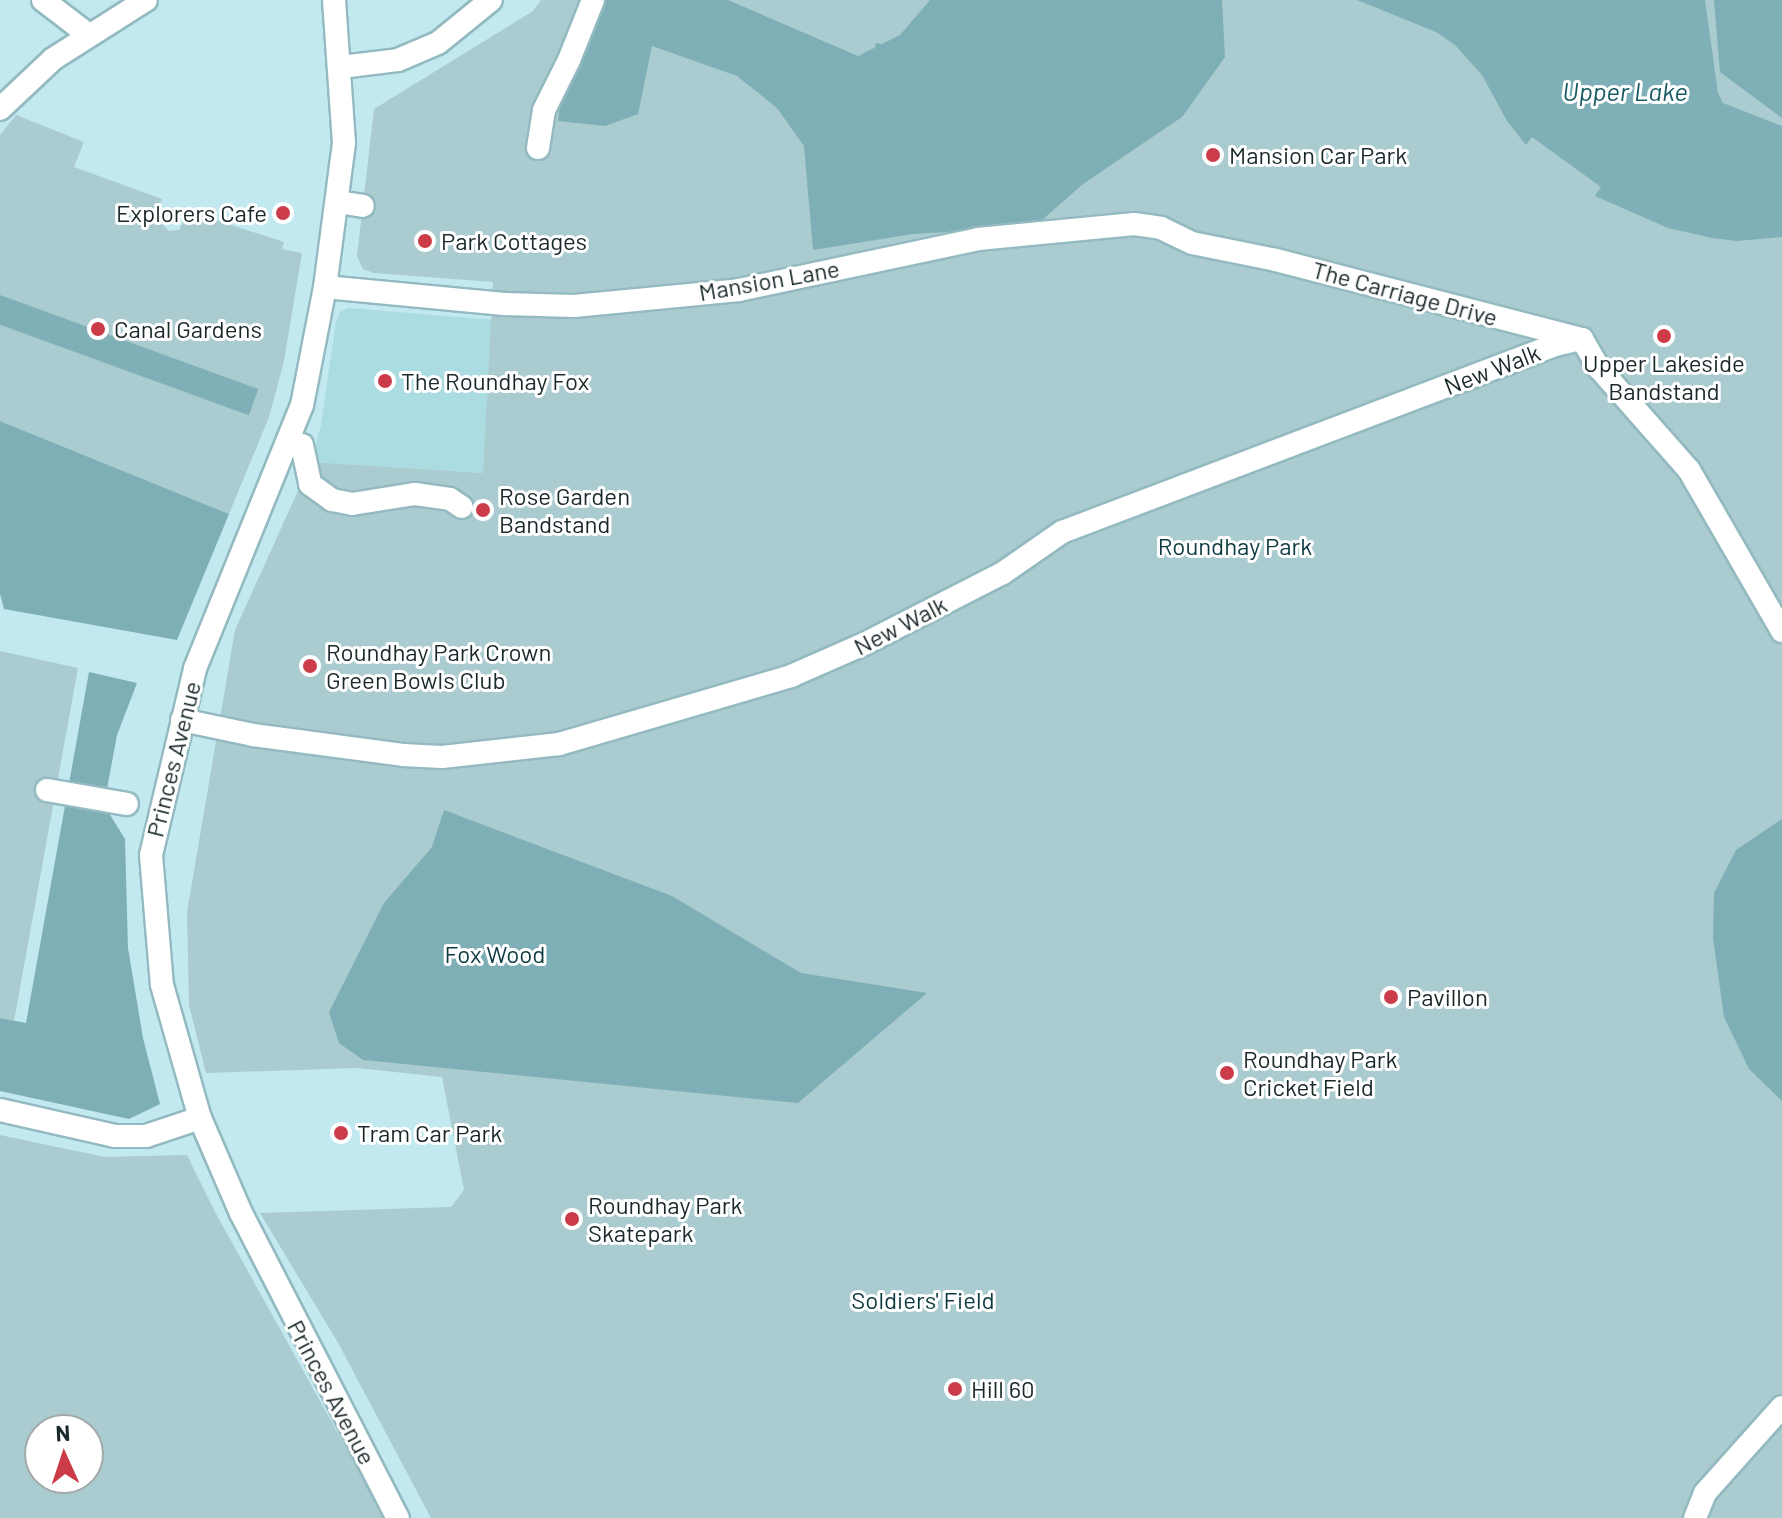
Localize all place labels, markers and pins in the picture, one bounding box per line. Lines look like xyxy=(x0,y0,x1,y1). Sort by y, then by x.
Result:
place label: Mansion Car Park xyxy=(1229,141,1407,169)
marker: Mansion Car Park xyxy=(1204,146,1222,164)
place label: Explorers Cafe xyxy=(116,199,267,227)
marker: Explorers Cafe xyxy=(274,204,292,222)
place label: Park Cottages xyxy=(441,227,587,255)
marker: Park Cottages xyxy=(416,232,434,250)
place label: Canal Gardens xyxy=(114,315,262,343)
marker: Canal Gardens xyxy=(89,320,107,338)
marker: Upper Lakeside Bandstand xyxy=(1655,327,1673,345)
place label: Upper Lakeside Bandstand xyxy=(1583,349,1745,405)
place label: The Roundhay Fox xyxy=(401,367,589,395)
marker: The Roundhay Fox xyxy=(376,372,394,390)
place label: Rose Garden Bandstand xyxy=(499,482,630,538)
marker: Rose Garden Bandstand xyxy=(474,501,492,519)
place label: Roundhay Park Crown Green Bowls Club xyxy=(326,638,551,694)
marker: Roundhay Park Crown Green Bowls Club xyxy=(301,657,319,675)
place label: Pavillon xyxy=(1407,983,1488,1011)
marker: Pavillon xyxy=(1382,988,1400,1006)
place label: Roundhay Park Cricket Field xyxy=(1243,1045,1398,1101)
marker: Roundhay Park Cricket Field xyxy=(1218,1064,1236,1082)
place label: Tram Car Park xyxy=(357,1119,502,1147)
marker: Tram Car Park xyxy=(332,1124,350,1142)
place label: Roundhay Park Skatepark xyxy=(588,1191,743,1247)
marker: Roundhay Park Skatepark xyxy=(563,1210,581,1228)
place label: Hill 60 xyxy=(971,1375,1035,1403)
marker: Hill 60 xyxy=(946,1380,964,1398)

